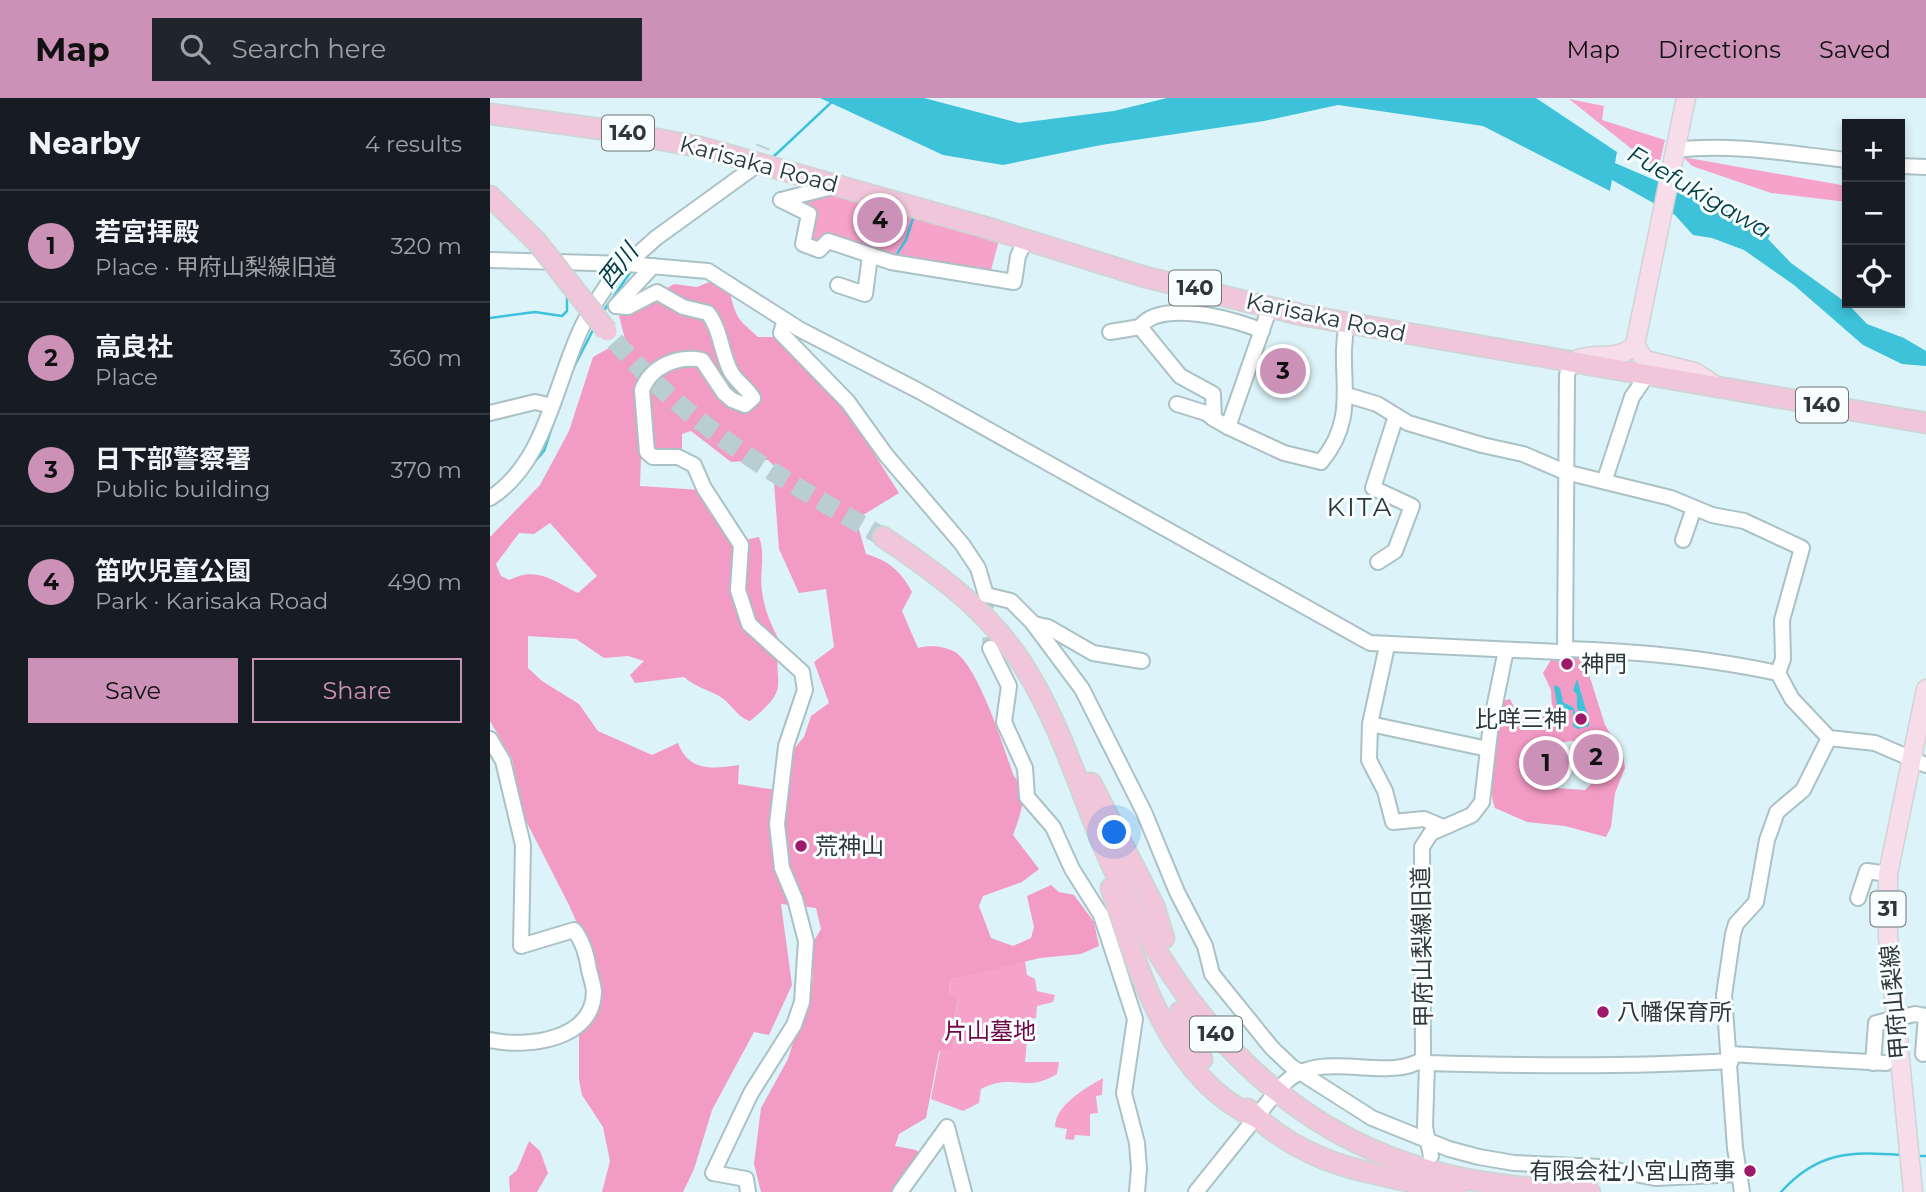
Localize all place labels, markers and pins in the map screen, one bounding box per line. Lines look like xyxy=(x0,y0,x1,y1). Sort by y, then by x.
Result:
pin: 4 xyxy=(857,194,903,246)
pin: 3 xyxy=(1260,345,1306,397)
place label: 神門 xyxy=(1581,650,1627,678)
marker: 神門 xyxy=(1559,656,1575,672)
place label: 比咩三神 xyxy=(1475,705,1567,733)
marker: 比咩三神 xyxy=(1573,711,1589,727)
pin: 2 xyxy=(1573,731,1619,783)
pin: 1 xyxy=(1523,737,1569,789)
place label: 荒神山 xyxy=(815,832,884,860)
marker: 荒神山 xyxy=(793,838,809,854)
place label: 八幡保育所 xyxy=(1617,998,1732,1026)
marker: 八幡保育所 xyxy=(1595,1004,1611,1020)
place label: 有限会社小宮山商事 xyxy=(1529,1157,1736,1185)
marker: 有限会社小宮山商事 xyxy=(1742,1163,1758,1179)

